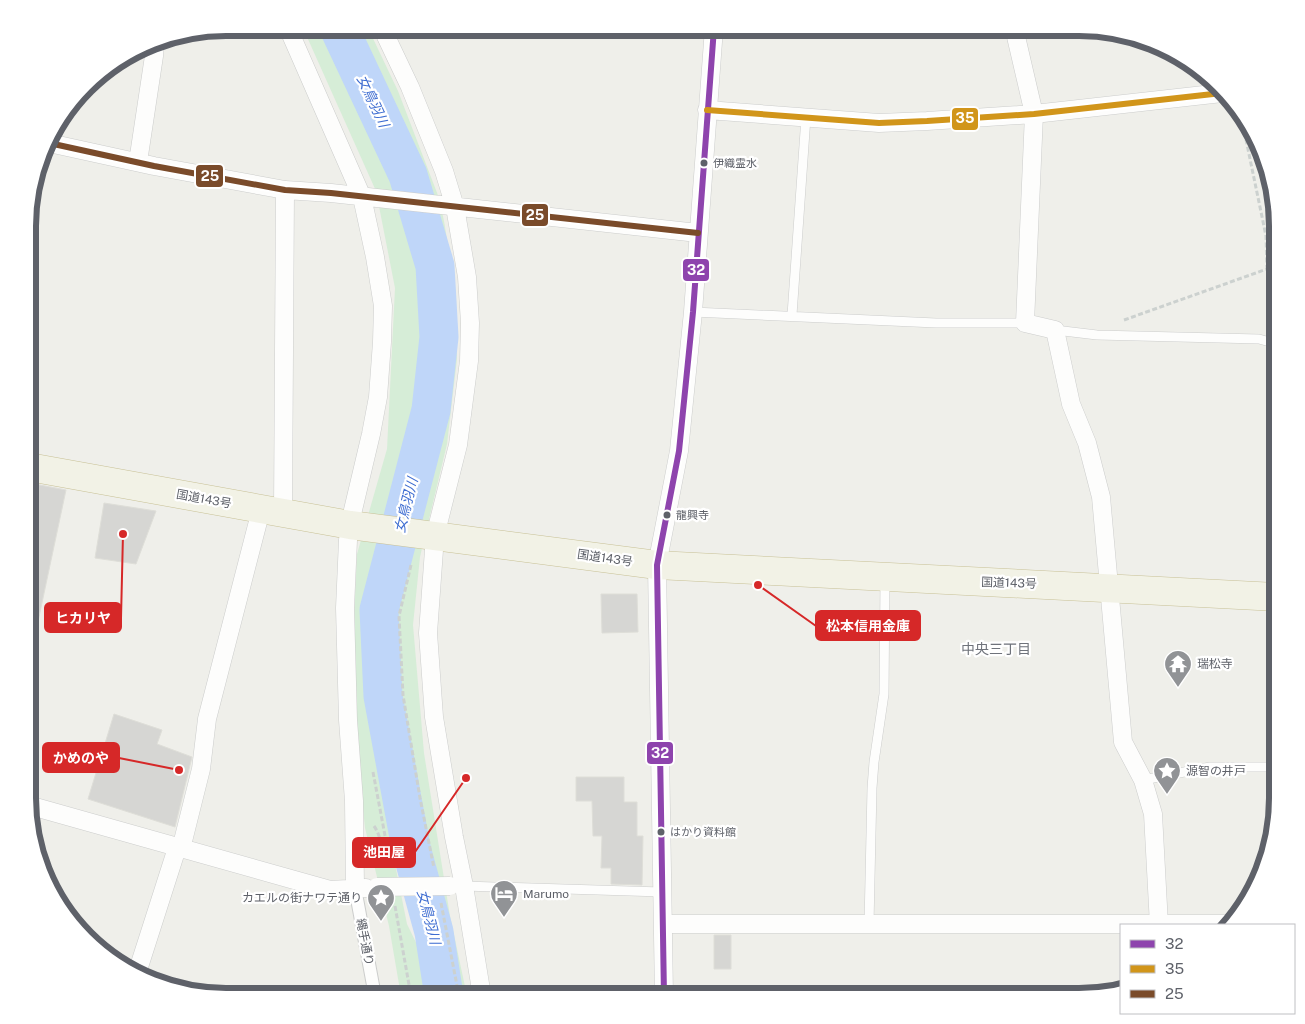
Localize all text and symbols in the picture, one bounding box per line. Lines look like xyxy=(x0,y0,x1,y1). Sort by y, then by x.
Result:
water label: 女鳥羽川 xyxy=(354,72,393,132)
line badge: 35 xyxy=(951,107,979,131)
text: 35 xyxy=(956,110,974,126)
place label: 伊織霊水 xyxy=(713,157,757,169)
marker: 伊織霊水 xyxy=(699,158,709,168)
line badge: 25 xyxy=(195,164,224,188)
text: 25 xyxy=(201,168,219,184)
line badge: 25 xyxy=(521,203,549,227)
text: 25 xyxy=(526,207,544,223)
line badge: 32 xyxy=(682,258,710,282)
text: 32 xyxy=(687,262,705,278)
water label: 女鳥羽川 xyxy=(391,474,421,534)
street label: 国道143号 xyxy=(175,487,233,511)
place label: 龍興寺 xyxy=(676,509,709,521)
marker: 龍興寺 xyxy=(662,510,672,520)
street label: 国道143号 xyxy=(576,547,634,569)
street label: 国道143号 xyxy=(981,575,1037,591)
callout: ヒカリヤ xyxy=(45,603,121,632)
text: ヒカリヤ xyxy=(55,610,111,626)
callout: 松本信用金庫 xyxy=(816,611,920,640)
text: 松本信用金庫 xyxy=(826,618,910,634)
district label: 中央三丁目 xyxy=(961,641,1031,657)
temple icon: 瑞松寺 xyxy=(1163,649,1193,688)
place label: 瑞松寺 xyxy=(1197,657,1233,671)
line badge: 32 xyxy=(646,741,674,765)
callout: かめのや xyxy=(43,743,119,772)
text: 32 xyxy=(651,745,669,761)
text: かめのや xyxy=(53,750,109,766)
place icon: 源智の井戸 xyxy=(1152,756,1182,795)
place label: 源智の井戸 xyxy=(1186,764,1246,778)
place label: はかり資料館 xyxy=(670,826,736,838)
marker: はかり資料館 xyxy=(656,827,666,837)
callout: 池田屋 xyxy=(353,838,415,867)
text: 池田屋 xyxy=(363,844,405,860)
hotel icon: Marumo xyxy=(489,879,519,918)
place icon: カエルの街ナワテ通り xyxy=(366,883,396,922)
place label: Marumo xyxy=(523,887,569,901)
water label: 女鳥羽川 xyxy=(414,888,444,948)
place label: カエルの街ナワテ通り xyxy=(242,891,362,905)
street label: 縄手通り xyxy=(354,917,376,967)
legend xyxy=(1120,924,1295,1014)
text: 32 xyxy=(1165,935,1183,952)
text: 35 xyxy=(1165,960,1184,977)
text: 25 xyxy=(1165,985,1184,1002)

